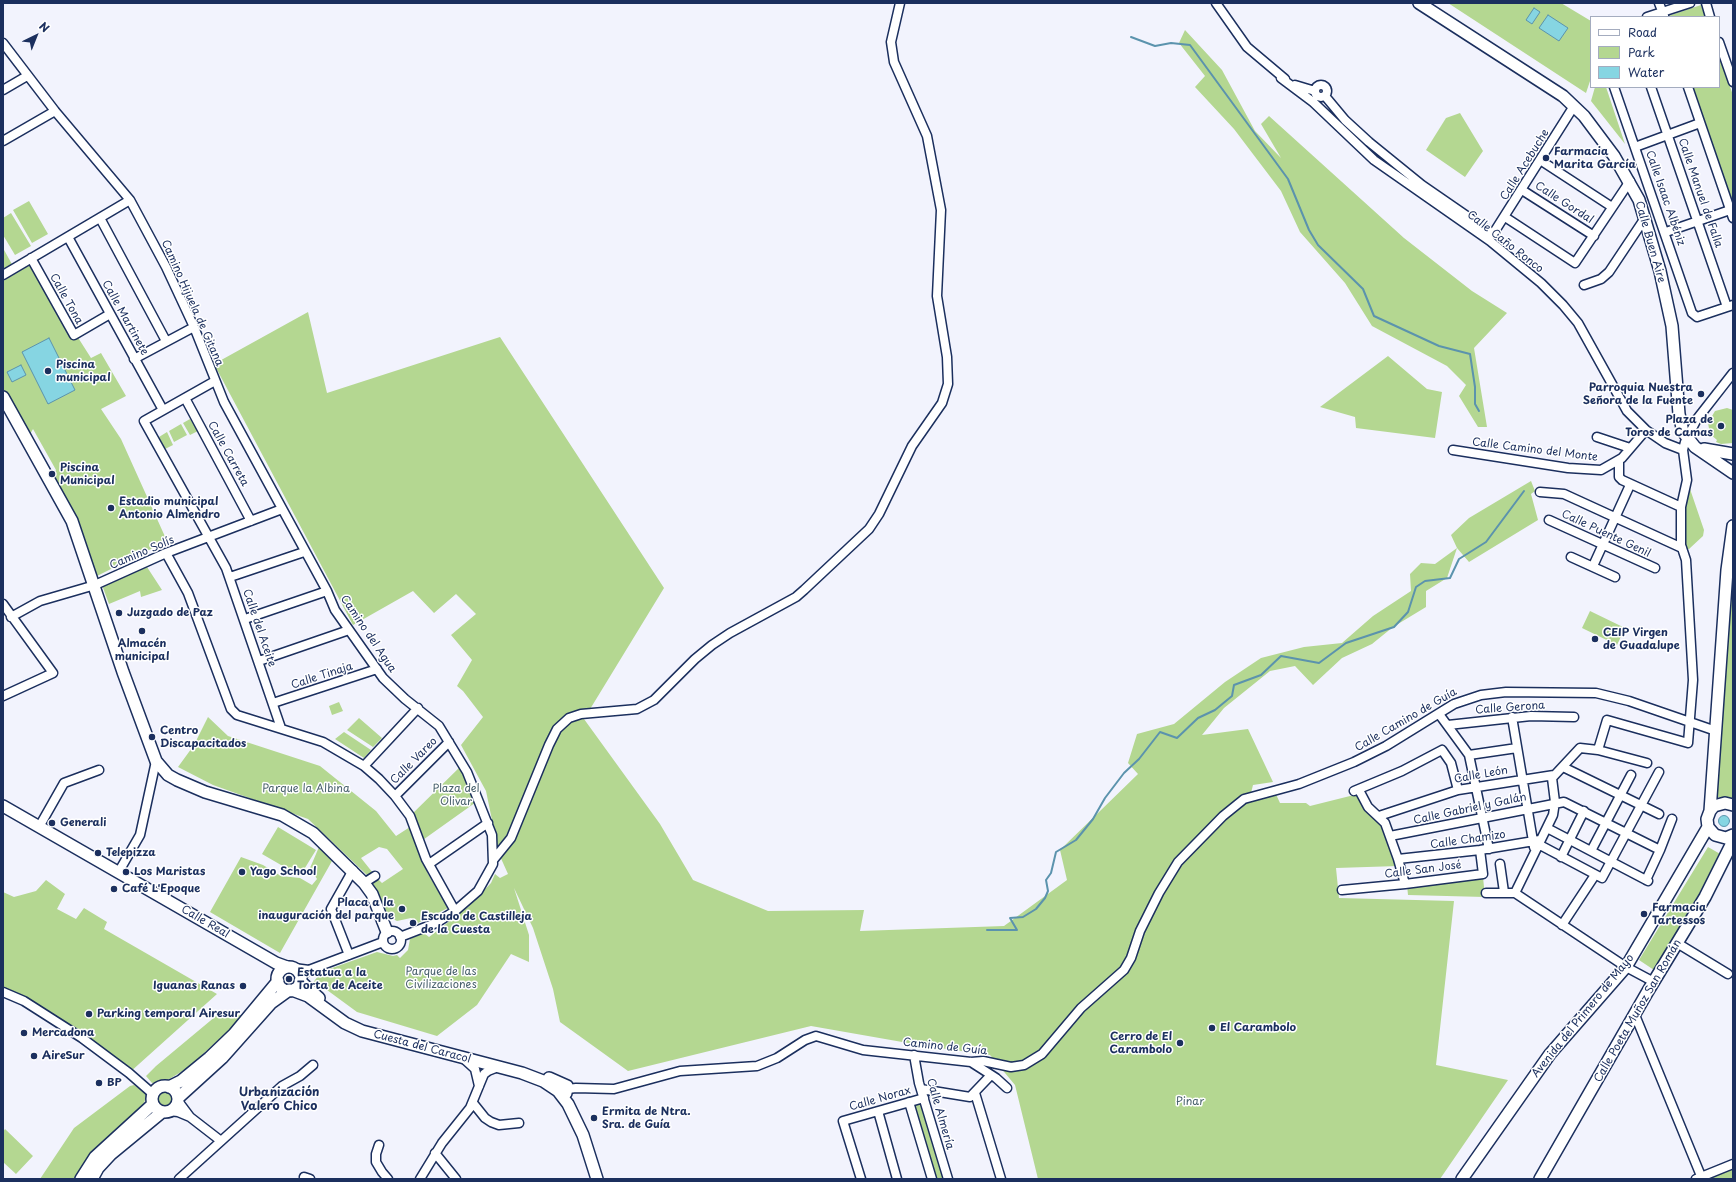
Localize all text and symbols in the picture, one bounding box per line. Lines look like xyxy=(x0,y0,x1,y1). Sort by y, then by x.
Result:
north arrow xyxy=(16,16,56,56)
legend xyxy=(1590,16,1720,88)
text: N xyxy=(36,18,54,36)
text: Road xyxy=(1628,23,1657,41)
text: Park xyxy=(1628,43,1655,61)
text: Water xyxy=(1628,63,1664,81)
street label: Calle Acebuche xyxy=(1498,127,1552,203)
street label: Calle Manuel de Falla xyxy=(1675,137,1725,249)
place label: Farmacia Marita García xyxy=(1554,145,1636,171)
street label: Calle Isaac Albéniz xyxy=(1643,149,1687,247)
marker: Farmacia Marita García xyxy=(1541,153,1551,163)
street label: Calle Gordal xyxy=(1532,179,1596,227)
street label: Calle Buen Aire xyxy=(1632,200,1668,284)
street label: Calle Caño Ronco xyxy=(1464,208,1546,276)
street label: Camino Hijuela de Gitana xyxy=(158,238,226,368)
street label: Calle Tona xyxy=(47,271,85,327)
street label: Calle Martinete xyxy=(99,278,151,358)
place label: Piscina municipal xyxy=(56,358,110,384)
marker: Piscina municipal xyxy=(43,366,53,376)
place label: Parroquia Nuestra Señora de la Fuente xyxy=(1583,381,1693,407)
marker: Parroquia Nuestra Señora de la Fuente xyxy=(1696,389,1706,399)
place label: Plaza de Toros de Camas xyxy=(1625,413,1713,439)
street label: Calle Carreta xyxy=(205,419,251,489)
marker: Plaza de Toros de Camas xyxy=(1716,421,1726,431)
street label: Calle Camino del Monte xyxy=(1471,436,1599,464)
place label: Piscina Municipal xyxy=(60,461,115,487)
marker: Piscina Municipal xyxy=(47,469,57,479)
place label: Estadio municipal Antonio Almendro xyxy=(119,495,220,521)
marker: Estadio municipal Antonio Almendro xyxy=(106,503,116,513)
street label: Calle Puente Genil xyxy=(1559,508,1653,560)
street label: Camino Solís xyxy=(108,534,176,572)
street label: Calle del Aceite xyxy=(240,587,278,669)
street label: Camino del Agua xyxy=(337,593,399,675)
place label: Juzgado de Paz xyxy=(127,606,213,620)
marker: Juzgado de Paz xyxy=(114,608,124,618)
marker: Almacén municipal xyxy=(137,626,147,636)
place label: CEIP Virgen de Guadalupe xyxy=(1603,626,1680,652)
marker: CEIP Virgen de Guadalupe xyxy=(1590,634,1600,644)
place label: Almacén municipal xyxy=(115,637,169,663)
street label: Calle Tinaja xyxy=(290,660,354,692)
street label: Calle Camino de Guía xyxy=(1353,685,1459,755)
street label: Calle Gerona xyxy=(1475,699,1545,717)
place label: Centro Discapacitados xyxy=(160,724,246,750)
marker: Centro Discapacitados xyxy=(147,732,157,742)
street label: Calle Vareo xyxy=(388,735,440,787)
street label: Calle León xyxy=(1453,764,1509,786)
park label: Parque la Albina xyxy=(262,782,350,796)
park label: Plaza del Olivar xyxy=(432,782,480,808)
street label: Calle Gabriel y Galán xyxy=(1412,791,1528,827)
place label: Generali xyxy=(60,816,106,830)
marker: Generali xyxy=(47,818,57,828)
street label: Calle Chamizo xyxy=(1429,828,1507,852)
place label: Telepizza xyxy=(106,846,156,860)
marker: Telepizza xyxy=(93,848,103,858)
street label: Calle San José xyxy=(1384,859,1462,881)
place label: Los Maristas xyxy=(134,865,205,879)
place label: Yago School xyxy=(250,865,316,879)
marker: Los Maristas xyxy=(121,867,131,877)
marker: Yago School xyxy=(237,867,247,877)
place label: Café L'Epoque xyxy=(122,882,200,896)
marker: Café L'Epoque xyxy=(109,884,119,894)
place label: Placa a la inauguración del parque xyxy=(258,896,394,922)
place label: Farmacia Tartessos xyxy=(1652,901,1706,927)
street label: Calle Real xyxy=(179,903,231,941)
marker: Placa a la inauguración del parque xyxy=(397,904,407,914)
marker: Farmacia Tartessos xyxy=(1639,909,1649,919)
place label: Escudo de Castilleja de la Cuesta xyxy=(421,910,532,936)
marker: Escudo de Castilleja de la Cuesta xyxy=(408,918,418,928)
street label: Calle Poeta Muñoz San Román xyxy=(1592,937,1684,1085)
street label: Avenida del Primero de Mayo xyxy=(1529,952,1637,1080)
park label: Parque de las Civilizaciones xyxy=(405,965,477,991)
place label: Estatua a la Torta de Aceite xyxy=(297,966,383,992)
marker: Estatua a la Torta de Aceite xyxy=(284,974,294,984)
place label: Iguanas Ranas xyxy=(153,979,235,993)
marker: Iguanas Ranas xyxy=(238,981,248,991)
place label: Parking temporal Airesur xyxy=(97,1007,240,1021)
marker: Parking temporal Airesur xyxy=(84,1009,94,1019)
place label: El Carambolo xyxy=(1220,1021,1296,1035)
marker: El Carambolo xyxy=(1207,1023,1217,1033)
place label: Mercadona xyxy=(32,1026,95,1040)
marker: Mercadona xyxy=(19,1028,29,1038)
street label: Cuesta del Caracol xyxy=(372,1028,472,1066)
place label: Cerro de El Carambolo xyxy=(1110,1030,1172,1056)
street label: Camino de Guía xyxy=(902,1036,988,1058)
marker: Cerro de El Carambolo xyxy=(1175,1038,1185,1048)
place label: AireSur xyxy=(42,1049,85,1063)
marker: AireSur xyxy=(29,1051,39,1061)
place label: BP xyxy=(107,1076,122,1090)
street label: Calle Almería xyxy=(924,1077,956,1151)
marker: BP xyxy=(94,1078,104,1088)
street label: Calle Norax xyxy=(848,1084,912,1114)
district label: Urbanización Valero Chico xyxy=(239,1086,319,1114)
park label: Pinar xyxy=(1176,1095,1204,1109)
place label: Ermita de Ntra. Sra. de Guía xyxy=(602,1105,691,1131)
marker: Ermita de Ntra. Sra. de Guía xyxy=(589,1113,599,1123)

